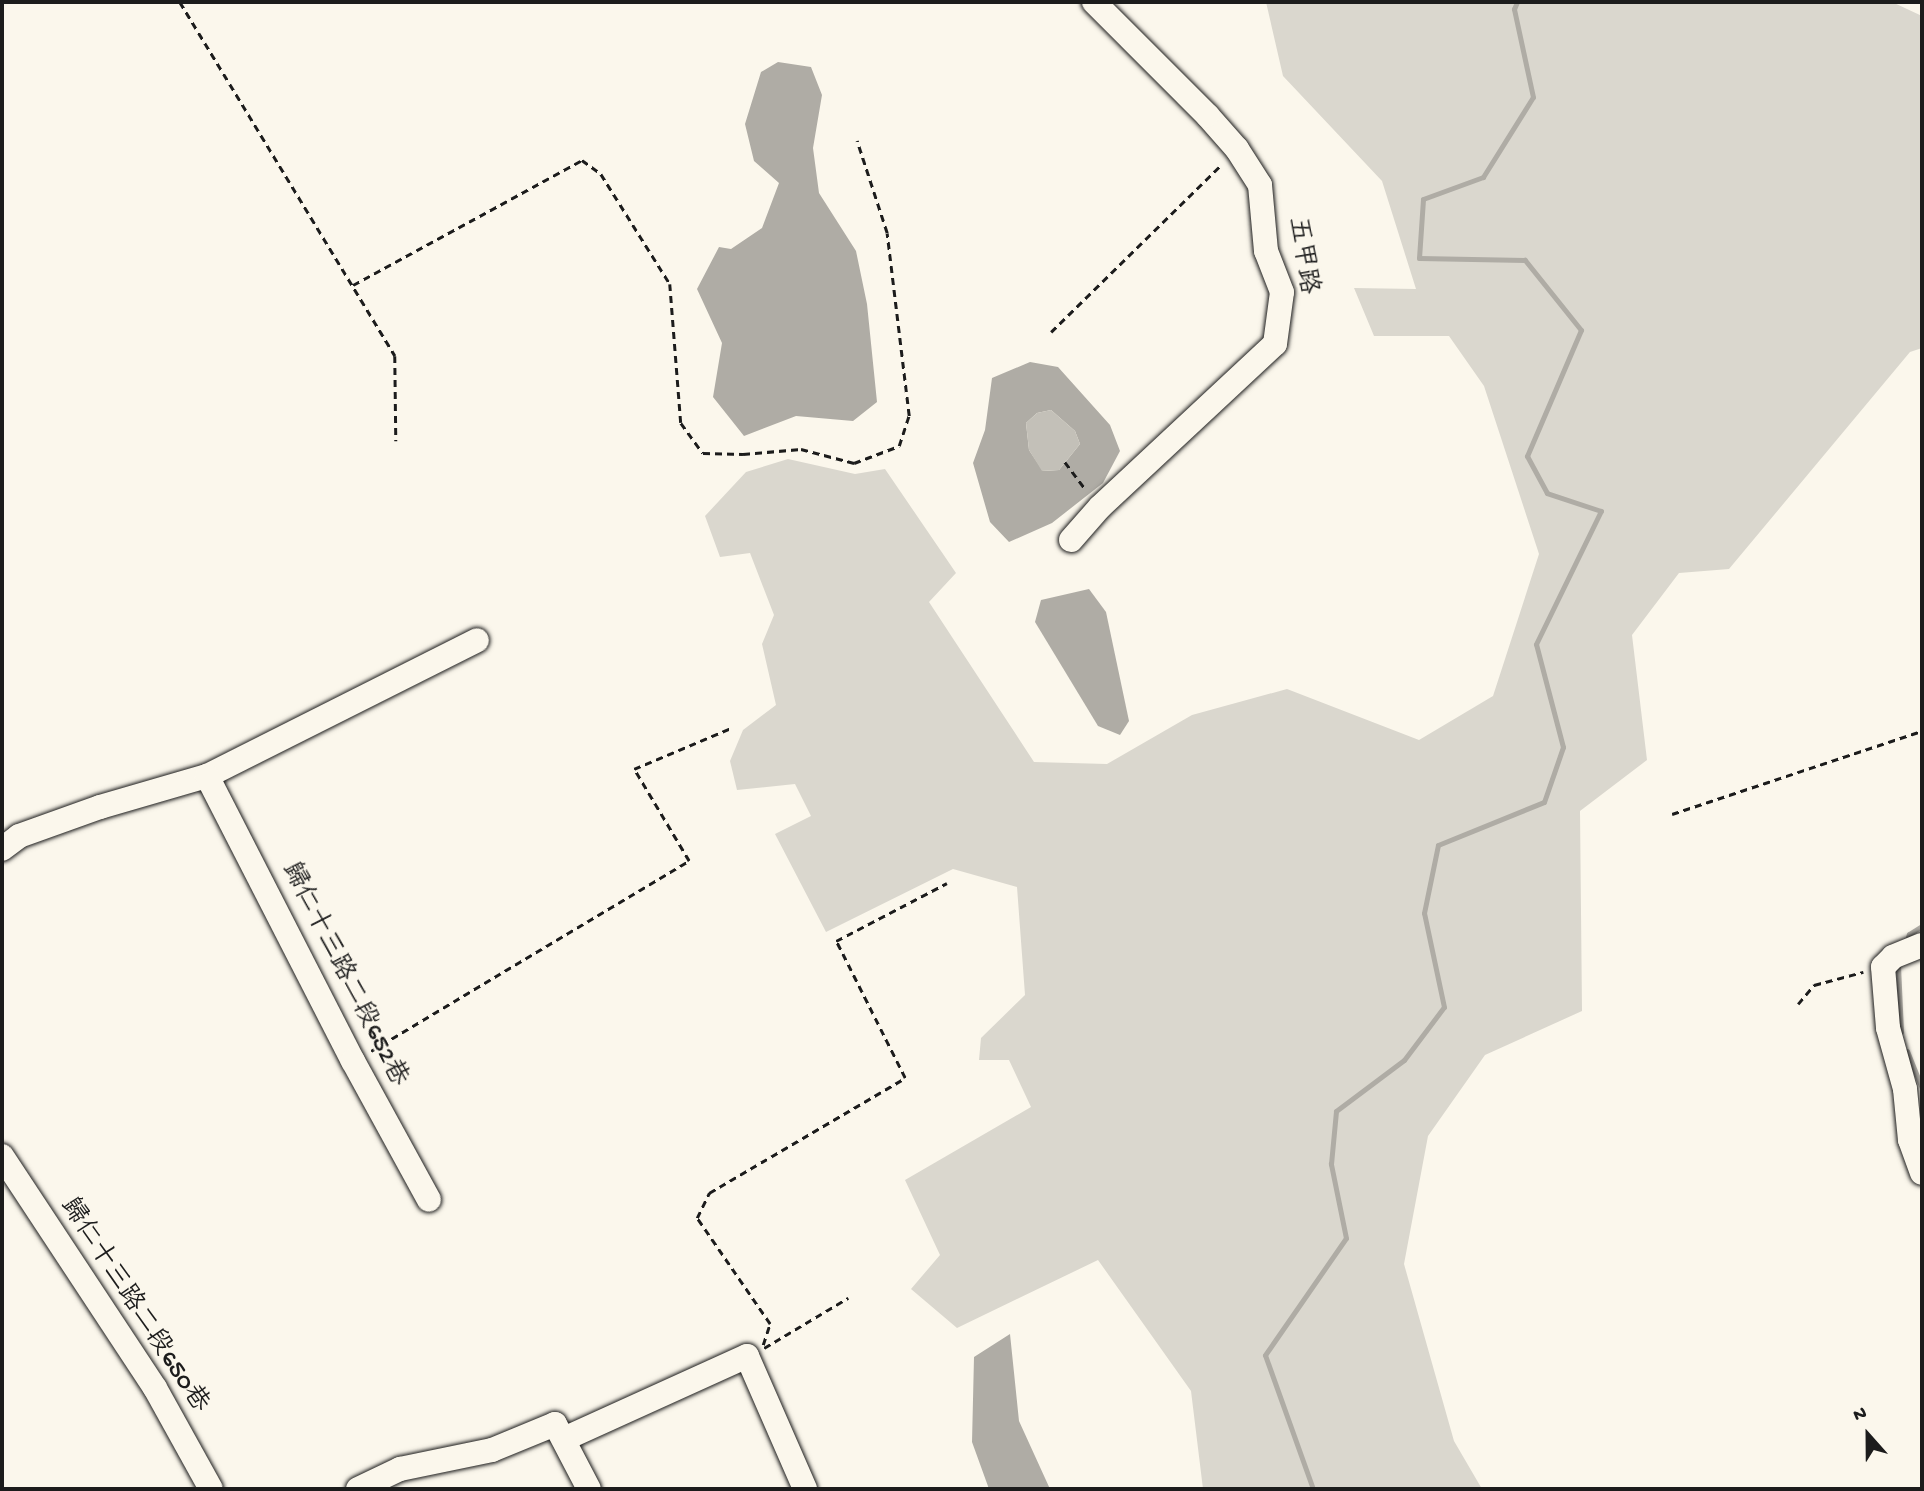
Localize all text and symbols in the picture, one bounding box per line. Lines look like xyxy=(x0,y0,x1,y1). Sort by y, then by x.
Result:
street label: 五甲路 xyxy=(1279,215,1323,297)
street label: 歸仁十三路二段652巷 xyxy=(273,858,413,1092)
street label: 歸仁十三路二段650巷 xyxy=(52,1193,214,1419)
north arrow xyxy=(1833,1400,1903,1470)
text: N xyxy=(1850,1402,1870,1428)

